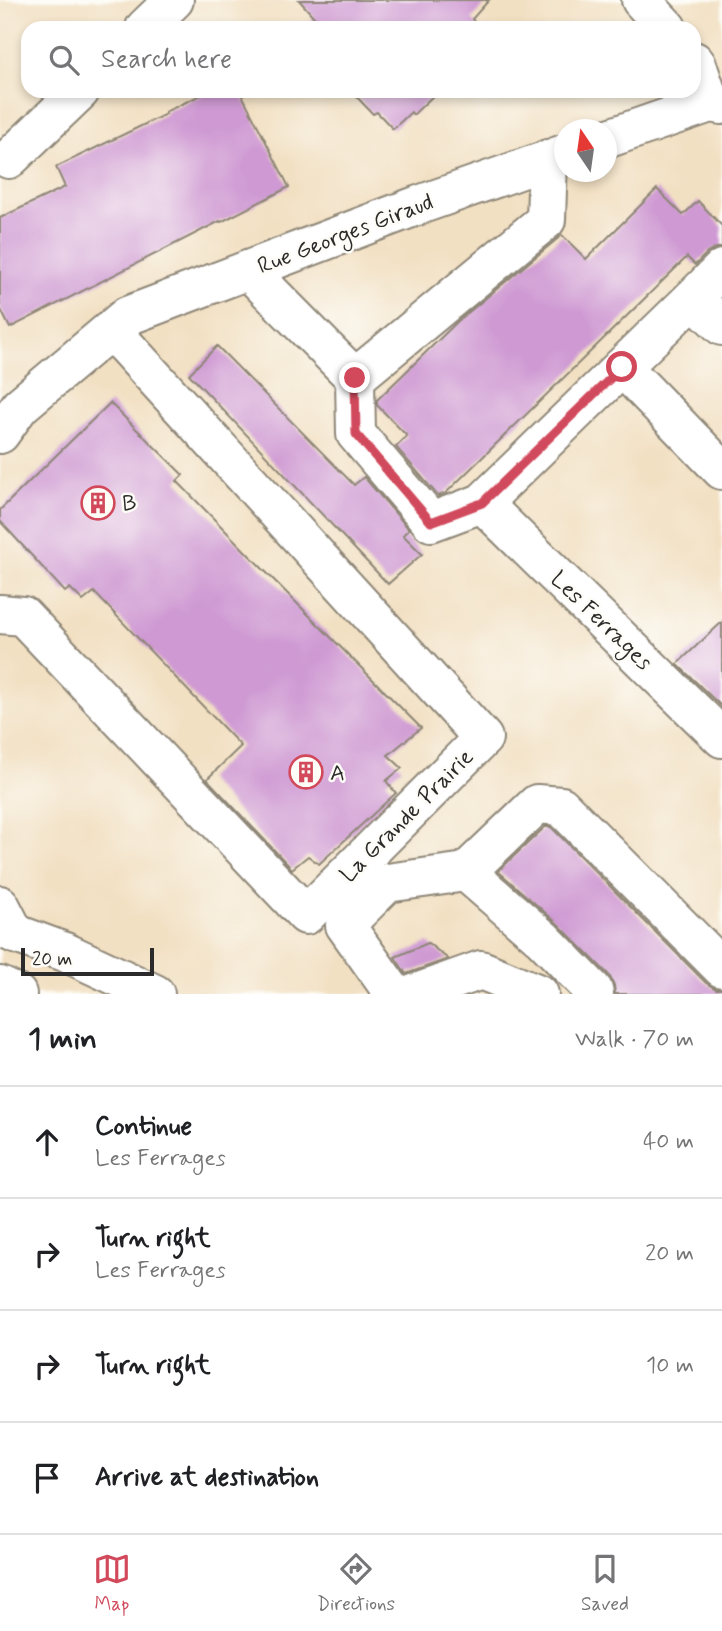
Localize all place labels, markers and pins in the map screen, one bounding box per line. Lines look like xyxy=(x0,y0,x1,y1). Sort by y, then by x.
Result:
building icon: B xyxy=(79,484,117,522)
place label: B xyxy=(122,490,137,520)
building icon: A xyxy=(287,753,325,791)
place label: A xyxy=(330,759,345,789)

